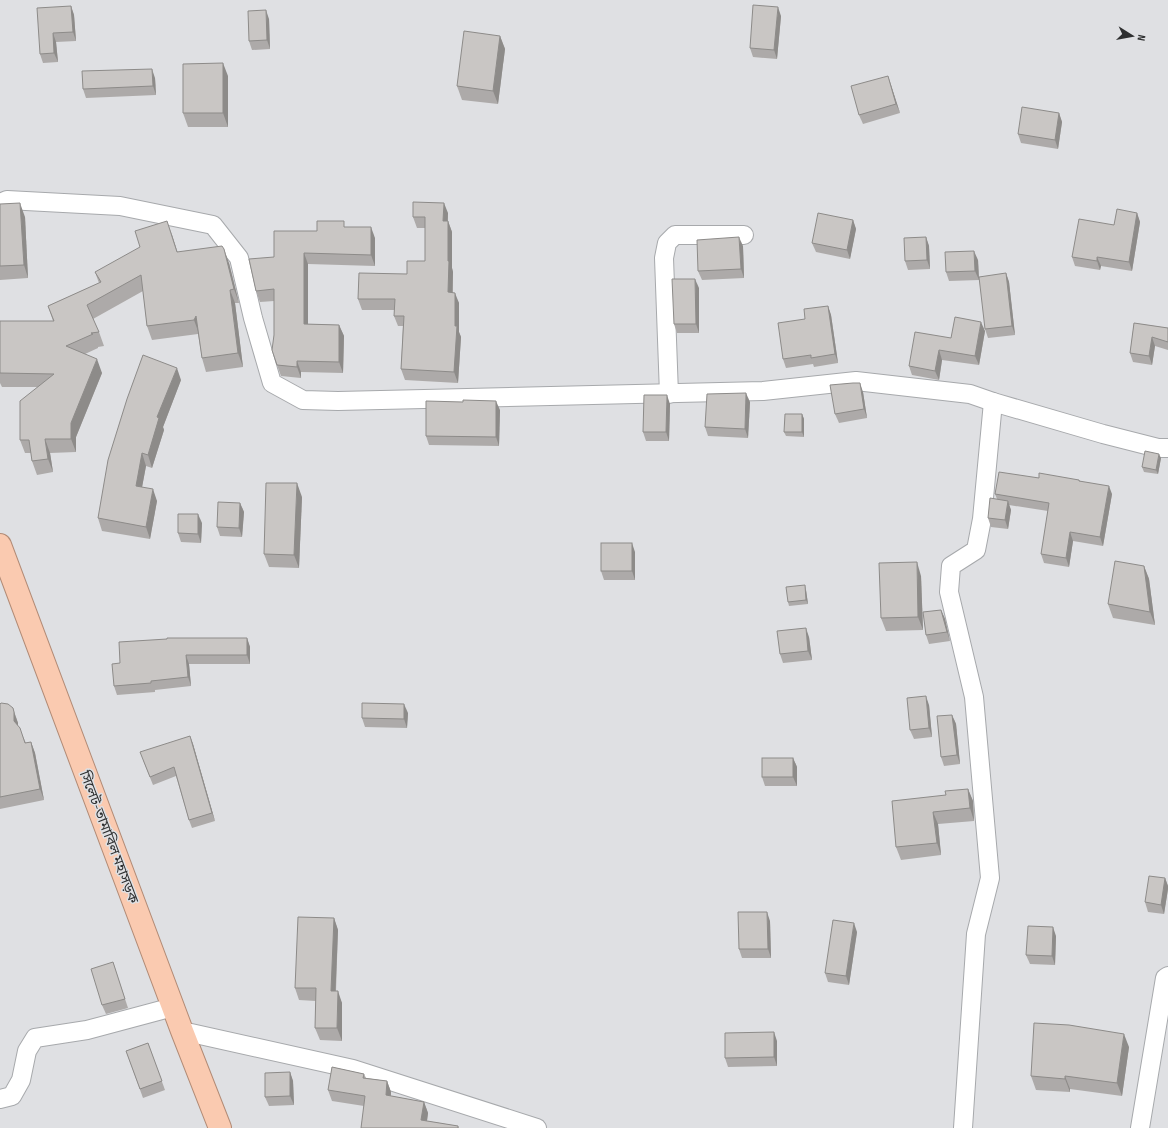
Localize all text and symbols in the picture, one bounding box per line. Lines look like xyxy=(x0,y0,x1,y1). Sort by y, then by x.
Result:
north arrow xyxy=(1112,16,1152,56)
text: N xyxy=(1134,34,1148,42)
street label: সিলেট-তামাবিল মহাসড়ক xyxy=(75,767,142,906)

